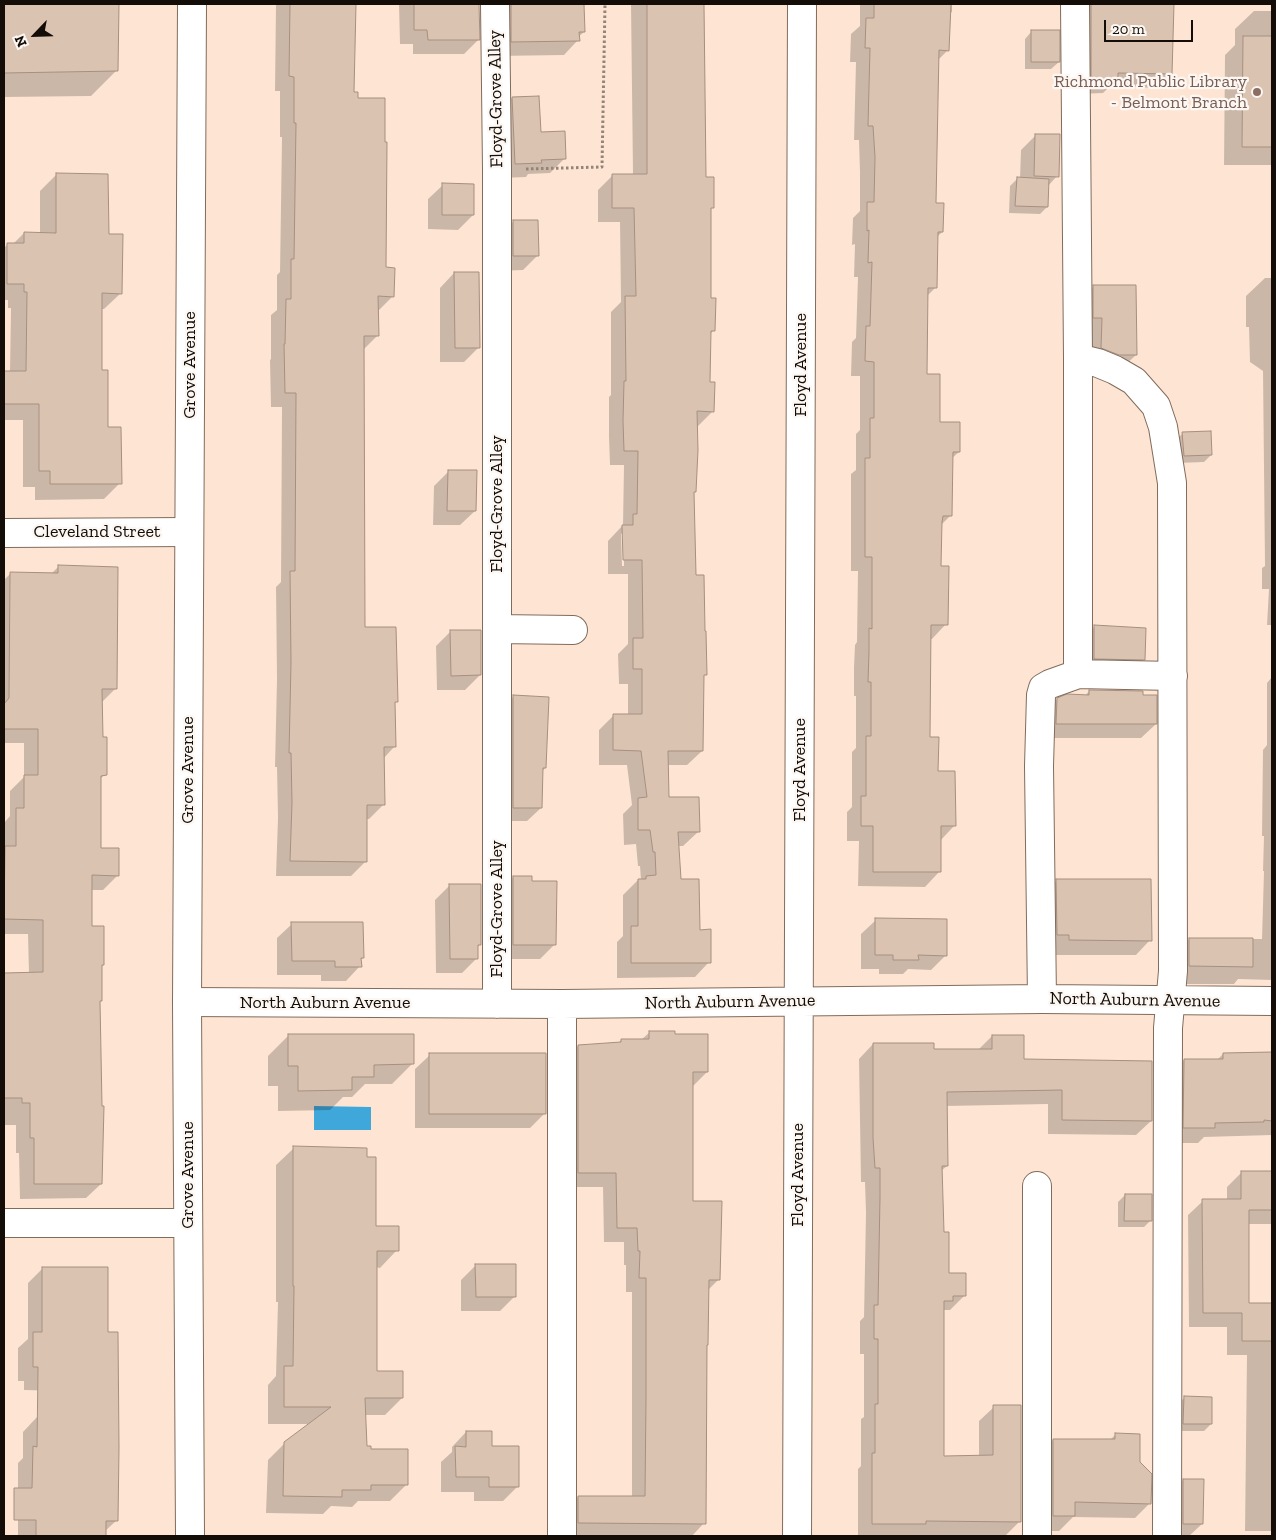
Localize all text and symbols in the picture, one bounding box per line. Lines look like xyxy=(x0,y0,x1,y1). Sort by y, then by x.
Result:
north arrow xyxy=(10,10,60,60)
scale bar xyxy=(1106,10,1195,42)
text: 20 m xyxy=(1112,20,1145,38)
street label: Floyd-Grove Alley xyxy=(484,30,508,168)
text: N xyxy=(11,33,31,50)
place label: Richmond Public Library - Belmont Branch xyxy=(1054,71,1247,114)
marker: Richmond Public Library - Belmont Branch xyxy=(1251,86,1263,98)
street label: Grove Avenue xyxy=(179,311,201,419)
street label: Floyd Avenue xyxy=(790,313,812,417)
street label: Floyd-Grove Alley xyxy=(486,435,508,573)
street label: Cleveland Street xyxy=(33,521,161,543)
street label: Grove Avenue xyxy=(177,716,199,824)
street label: Floyd Avenue xyxy=(789,718,811,822)
street label: Floyd-Grove Alley xyxy=(486,840,508,978)
street label: North Auburn Avenue xyxy=(1049,988,1221,1012)
street label: North Auburn Avenue xyxy=(644,990,816,1014)
street label: North Auburn Avenue xyxy=(240,992,410,1014)
street label: Grove Avenue xyxy=(177,1121,199,1229)
street label: Floyd Avenue xyxy=(787,1123,809,1227)

